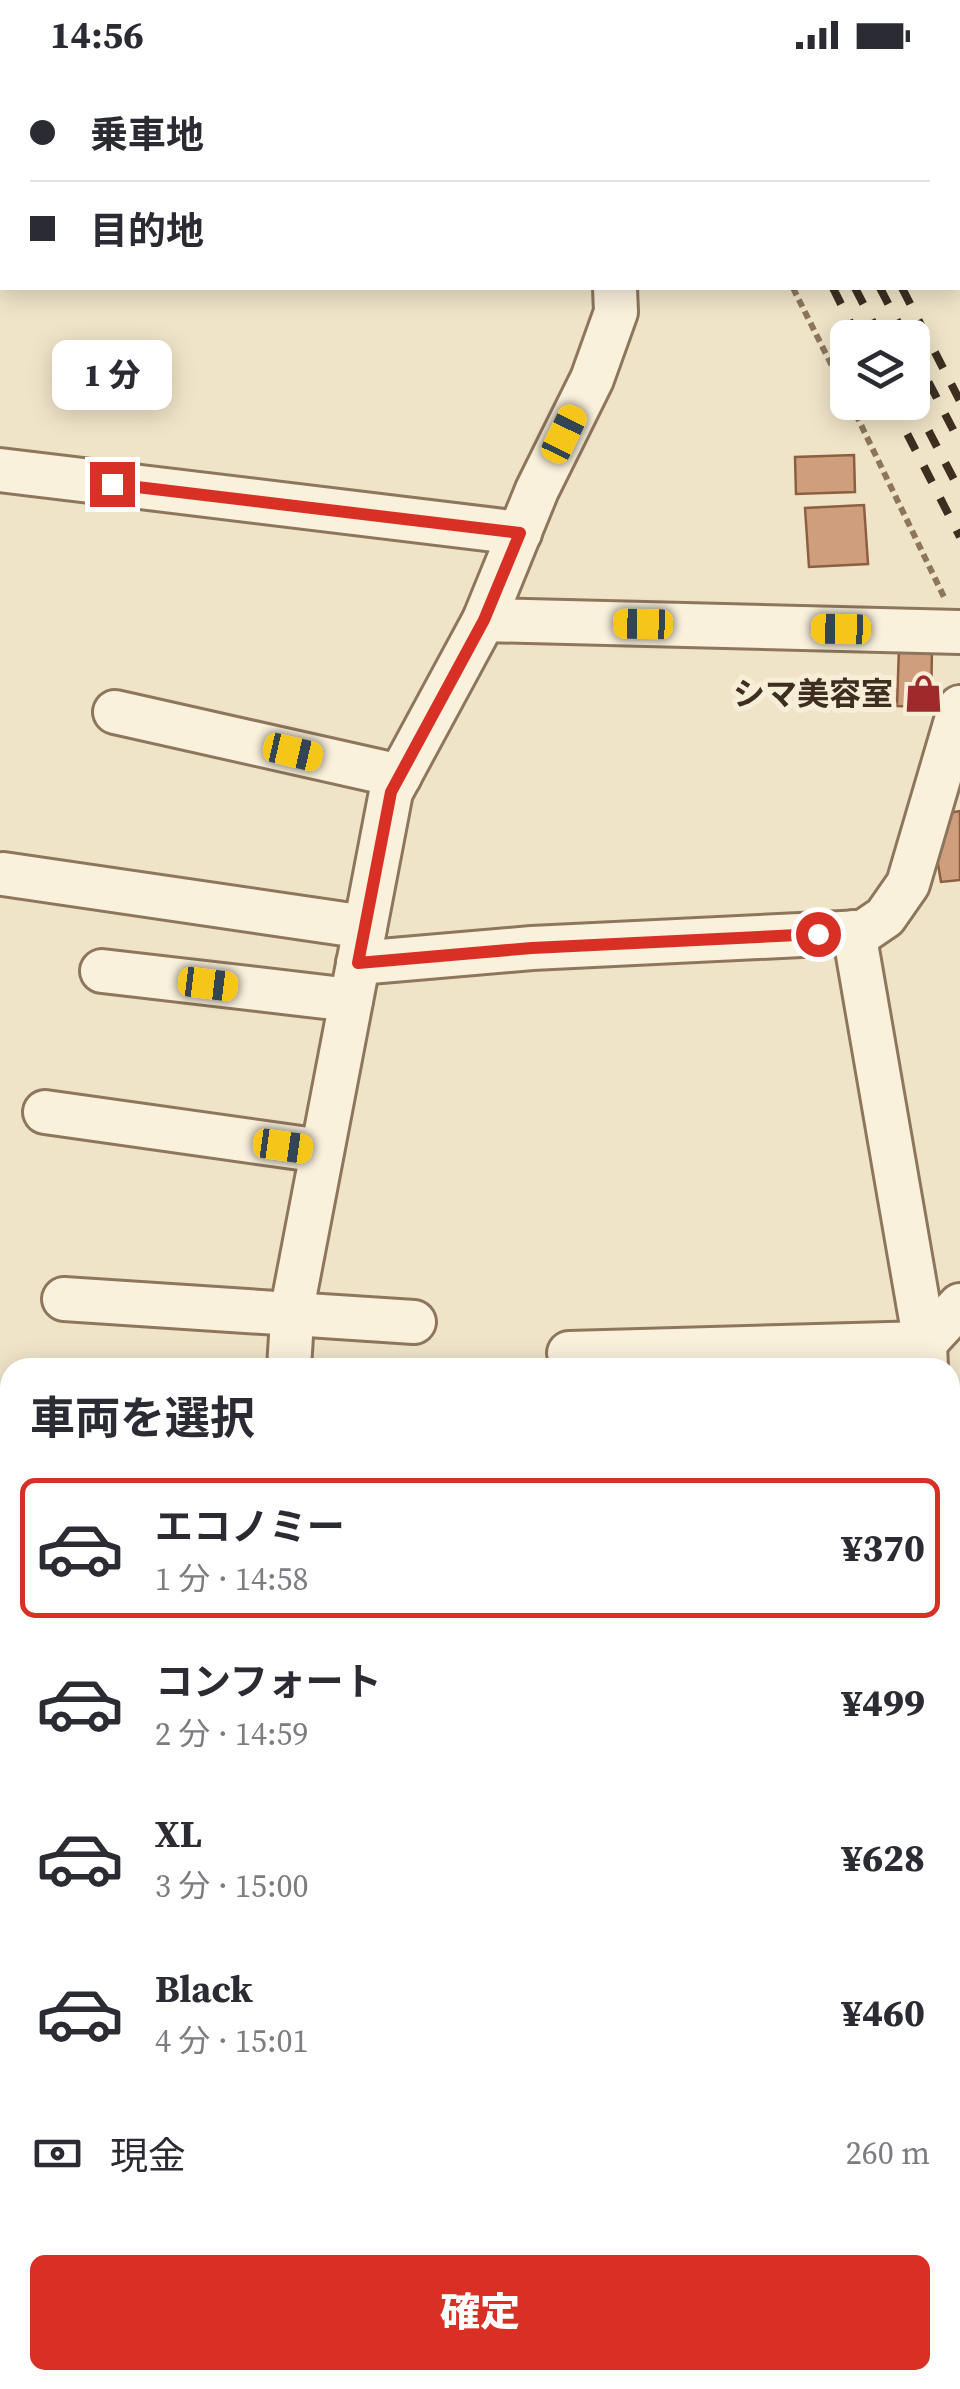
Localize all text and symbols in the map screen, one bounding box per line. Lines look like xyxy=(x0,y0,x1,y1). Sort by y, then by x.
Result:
text: 14:56 xyxy=(50,9,144,61)
text: 乗車地 xyxy=(90,109,204,161)
text: 目的地 xyxy=(90,205,204,257)
map controls xyxy=(830,320,930,420)
button: layers xyxy=(830,320,930,420)
callout: 1 分 xyxy=(52,339,172,409)
text: 1 分 xyxy=(84,353,140,397)
car xyxy=(537,400,591,468)
route end xyxy=(90,462,135,507)
car xyxy=(613,608,673,640)
car xyxy=(811,613,871,645)
place label: シマ美容室 xyxy=(733,672,893,716)
shop icon: シマ美容室 xyxy=(902,673,944,715)
car xyxy=(260,731,326,773)
route start xyxy=(796,912,841,957)
car xyxy=(176,965,240,1003)
car xyxy=(251,1127,315,1165)
text: 車両を選択 xyxy=(30,1387,255,1449)
text: エコノミー xyxy=(155,1501,345,1553)
icon: car xyxy=(35,1503,125,1593)
text: ¥370 xyxy=(841,1522,925,1574)
text: 1 分 · 14:58 xyxy=(155,1557,309,1601)
text: コンフォート xyxy=(155,1656,382,1708)
icon: car xyxy=(35,1658,125,1748)
text: ¥499 xyxy=(841,1677,925,1729)
text: 2 分 · 14:59 xyxy=(155,1712,309,1756)
text: XL xyxy=(155,1808,202,1860)
icon: car xyxy=(35,1813,125,1903)
text: ¥628 xyxy=(841,1832,925,1884)
text: 3 分 · 15:00 xyxy=(155,1864,309,1908)
text: Black xyxy=(155,1963,253,2015)
icon: car xyxy=(35,1968,125,2058)
text: ¥460 xyxy=(841,1987,925,2039)
text: 4 分 · 15:01 xyxy=(155,2019,309,2063)
icon: cash xyxy=(30,2126,85,2181)
text: 現金 xyxy=(110,2130,186,2182)
text: 260 m xyxy=(846,2131,930,2175)
button: 確定 xyxy=(30,2255,930,2370)

